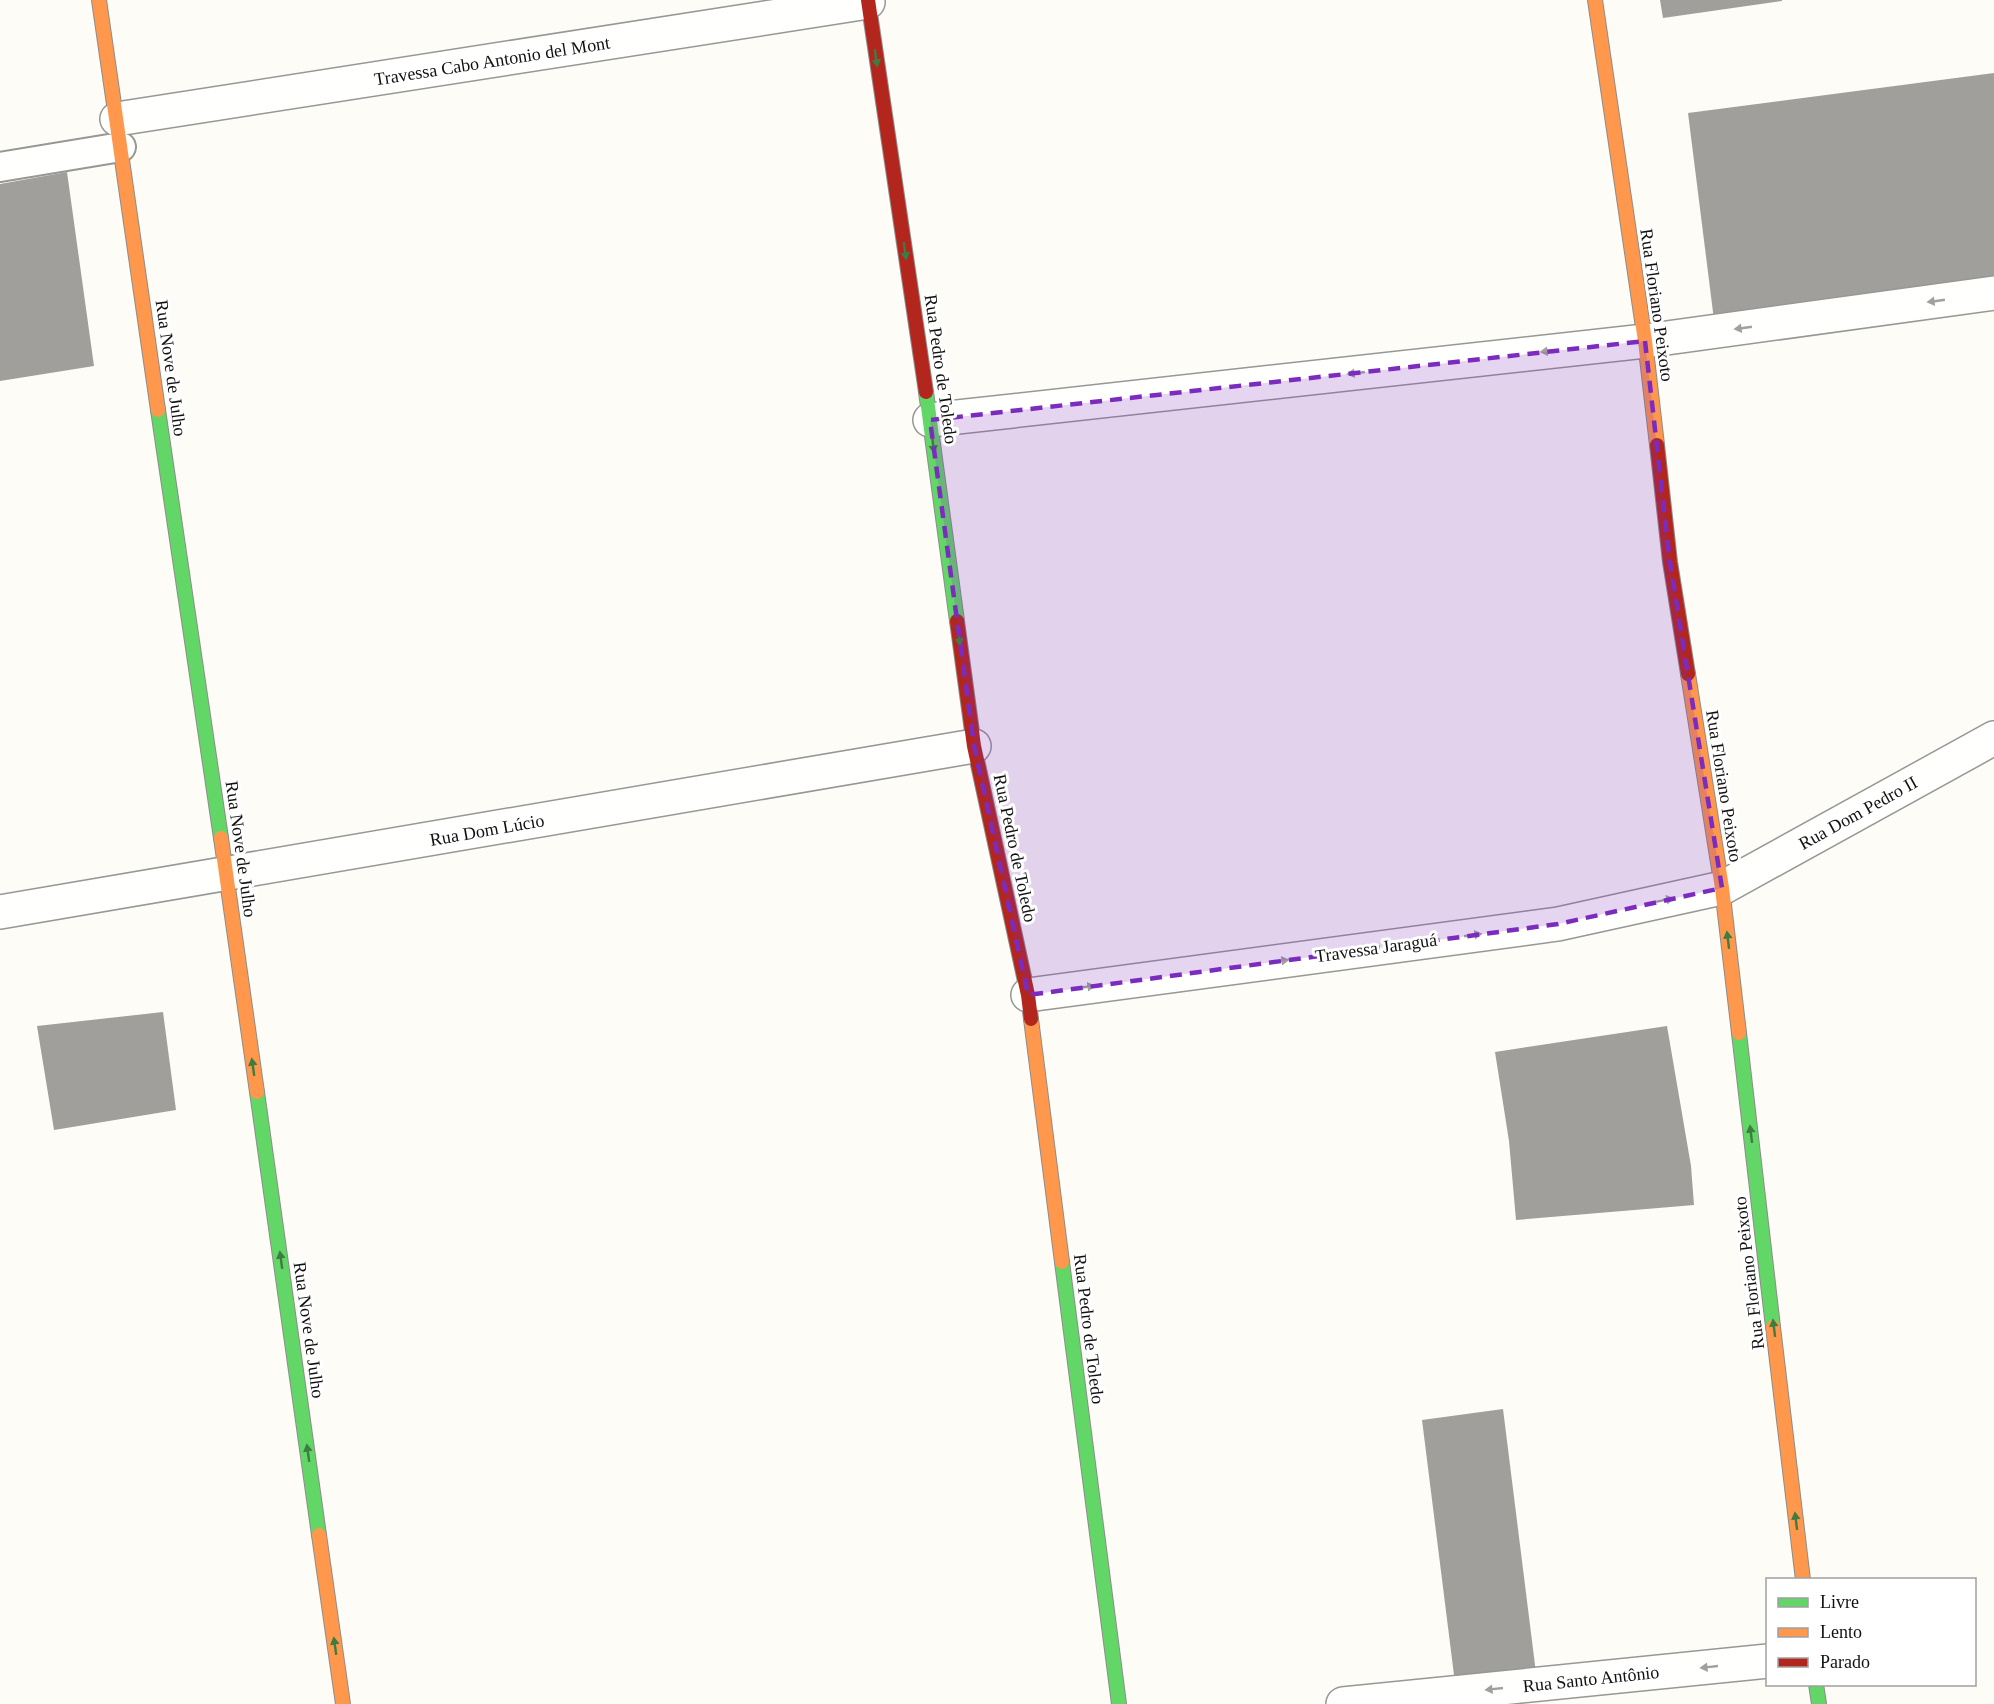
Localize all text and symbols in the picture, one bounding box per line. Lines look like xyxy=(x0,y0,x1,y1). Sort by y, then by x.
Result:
street label: Travessa Cabo Antonio del Mont xyxy=(373,32,611,90)
one-way arrow xyxy=(872,48,881,67)
street label: Rua Floriano Peixoto xyxy=(1636,227,1678,383)
one-way arrow xyxy=(901,241,910,260)
street label: Rua Pedro de Toledo xyxy=(921,293,961,445)
one-way arrow xyxy=(1926,297,1945,306)
street label: Rua Nove de Julho xyxy=(152,299,190,437)
one-way arrow xyxy=(1733,323,1752,333)
one-way arrow xyxy=(1540,347,1559,356)
one-way arrow xyxy=(1346,368,1365,378)
one-way arrow xyxy=(929,434,938,453)
one-way arrow xyxy=(954,628,963,647)
street label: Rua Floriano Peixoto xyxy=(1702,708,1746,864)
street label: Rua Pedro de Toledo xyxy=(990,772,1040,924)
street label: Rua Dom Pedro II xyxy=(1795,772,1921,854)
street label: Rua Nove de Julho xyxy=(222,780,260,918)
street label: Rua Dom Lúcio xyxy=(428,810,546,850)
one-way arrow xyxy=(1655,895,1674,905)
street label: Travessa Jaraguá xyxy=(1314,930,1438,966)
one-way arrow xyxy=(1463,931,1482,940)
one-way arrow xyxy=(1723,931,1733,950)
one-way arrow xyxy=(1270,957,1289,966)
one-way arrow xyxy=(1077,983,1096,992)
one-way arrow xyxy=(249,1057,258,1076)
one-way arrow xyxy=(1746,1124,1756,1143)
street label: Rua Floriano Peixoto xyxy=(1730,1195,1768,1351)
one-way arrow xyxy=(276,1250,285,1269)
street label: Rua Pedro de Toledo xyxy=(1070,1253,1108,1405)
street label: Rua Nove de Julho xyxy=(290,1261,328,1399)
one-way arrow xyxy=(1769,1318,1778,1337)
one-way arrow xyxy=(303,1443,312,1462)
one-way arrow xyxy=(1792,1512,1801,1531)
legend xyxy=(1766,1578,1976,1686)
text: Livre xyxy=(1820,1592,1859,1612)
text: Lento xyxy=(1820,1622,1862,1642)
one-way arrow xyxy=(331,1636,340,1655)
text: Parado xyxy=(1820,1652,1870,1672)
street label: Rua Santo Antônio xyxy=(1522,1662,1660,1696)
one-way arrow xyxy=(1700,1662,1719,1672)
one-way arrow xyxy=(1485,1684,1504,1694)

